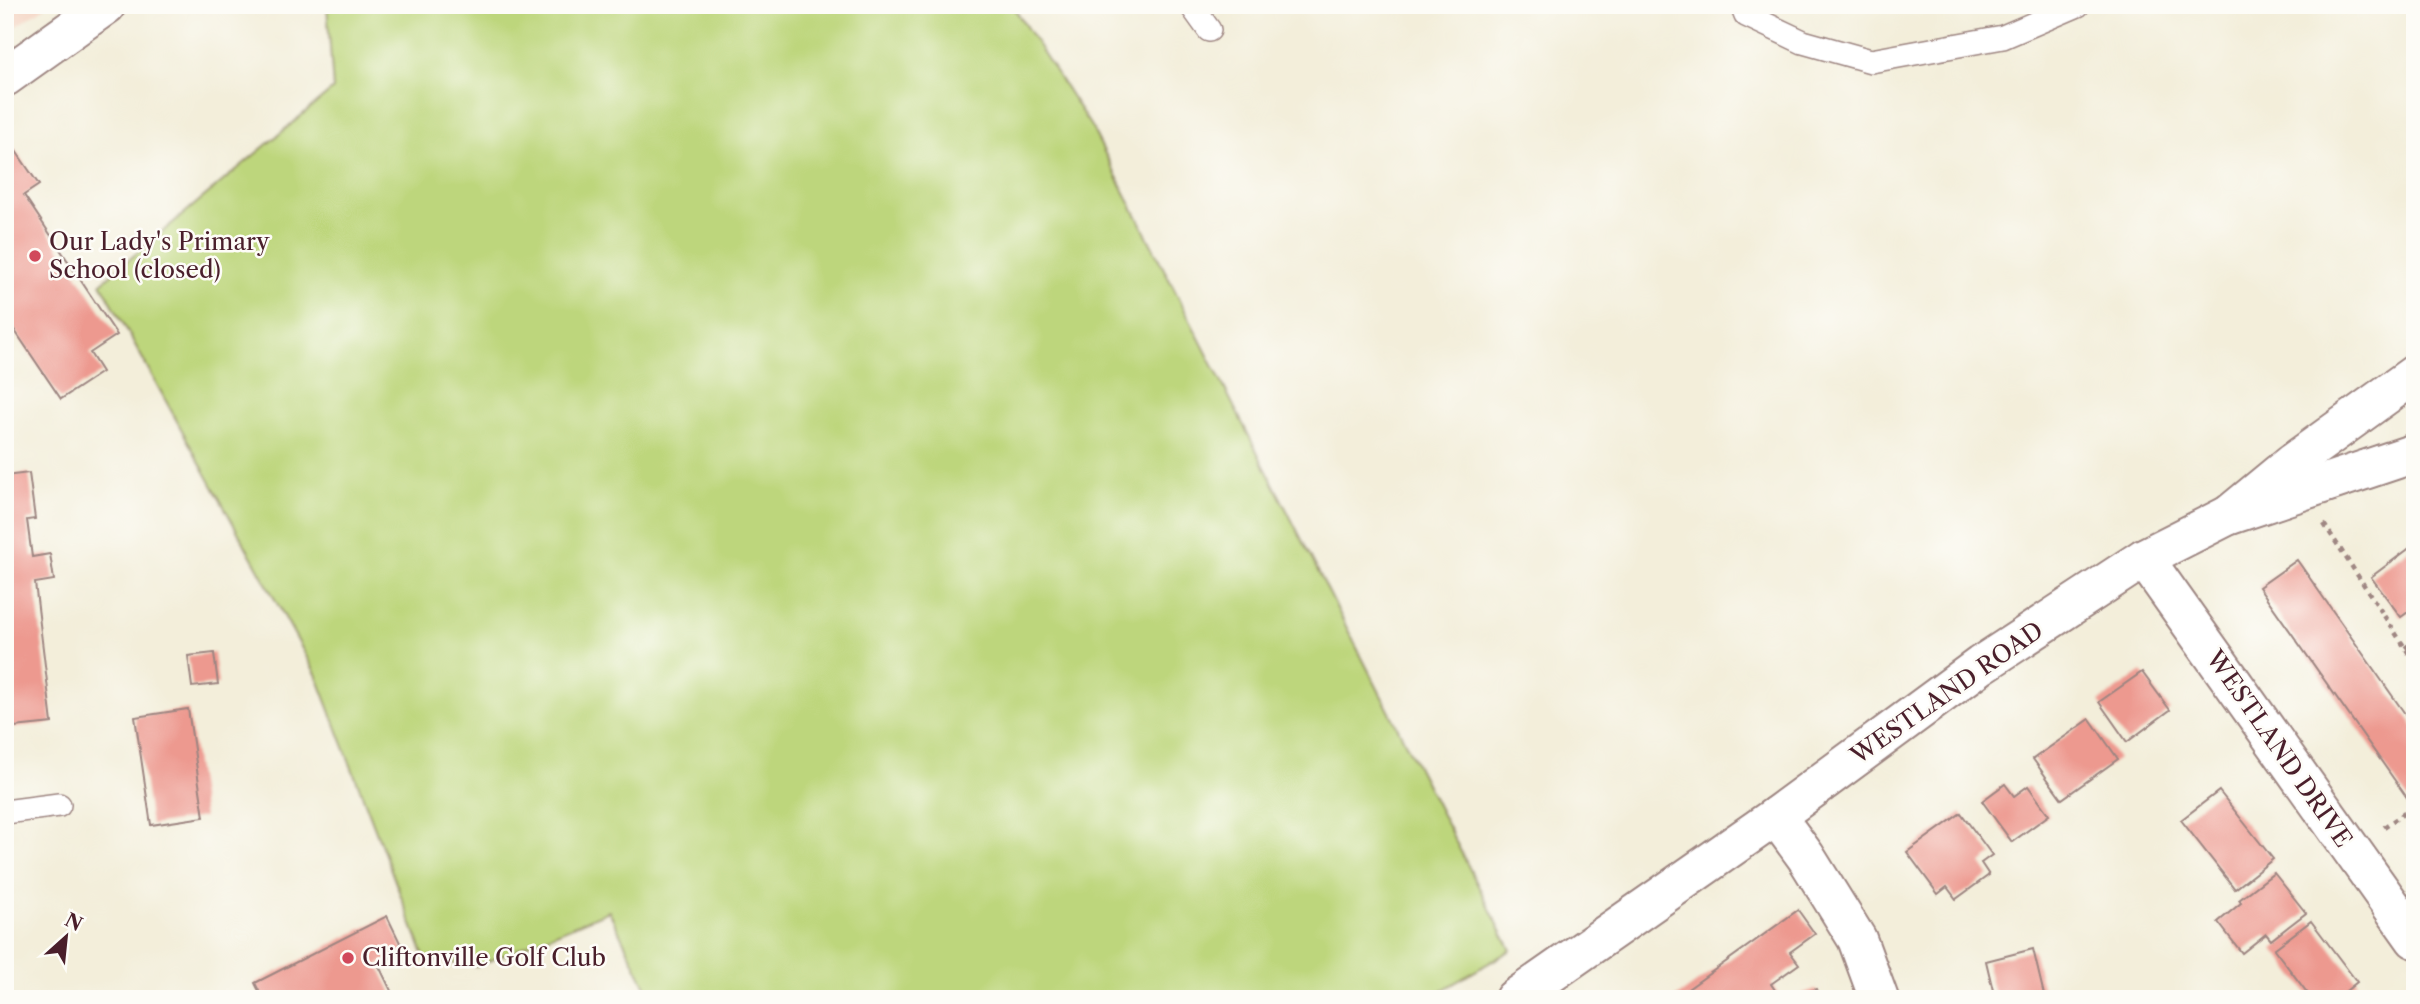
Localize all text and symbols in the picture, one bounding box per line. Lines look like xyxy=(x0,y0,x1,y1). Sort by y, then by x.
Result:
place label: Our Lady's Primary School (closed) xyxy=(49,227,270,284)
marker: Our Lady's Primary School (closed) xyxy=(27,248,43,264)
street label: WESTLAND ROAD xyxy=(1844,615,2048,770)
street label: WESTLAND DRIVE xyxy=(2200,644,2358,853)
north arrow xyxy=(32,902,102,972)
text: N xyxy=(61,908,86,936)
place label: Cliftonville Golf Club xyxy=(362,943,606,972)
marker: Cliftonville Golf Club xyxy=(340,950,356,966)

